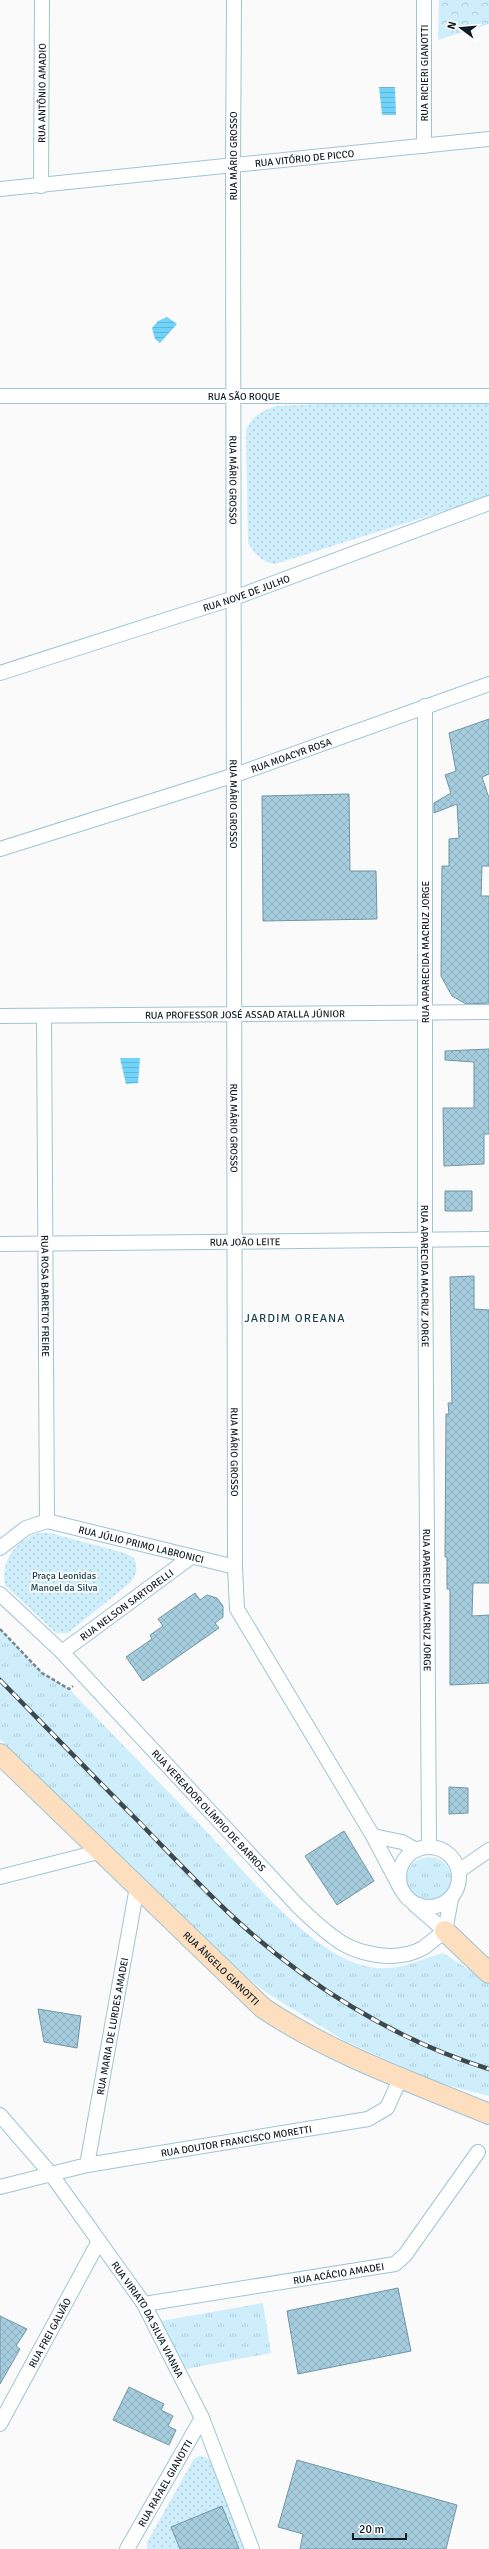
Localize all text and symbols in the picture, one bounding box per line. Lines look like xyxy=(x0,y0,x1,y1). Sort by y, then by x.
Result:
north arrow xyxy=(441,8,481,48)
text: N xyxy=(445,20,459,31)
street label: RUA RICIERI GIANOTTI xyxy=(419,24,431,122)
street label: RUA ANTÔNIO AMADIO xyxy=(36,43,49,143)
street label: RUA MÁRIO GROSSO xyxy=(227,111,240,201)
street label: RUA VITÓRIO DE PICCO xyxy=(254,148,355,170)
street label: RUA SÃO ROQUE xyxy=(208,391,281,403)
street label: RUA MÁRIO GROSSO xyxy=(226,435,239,525)
street label: RUA NOVE DE JULHO xyxy=(201,573,292,615)
street label: RUA MOACYR ROSA xyxy=(250,736,333,776)
street label: RUA MÁRIO GROSSO xyxy=(227,759,240,849)
street label: RUA APARECIDA MACRUZ JORGE xyxy=(420,880,432,1023)
street label: RUA PROFESSOR JOSÉ ASSAD ATALLA JÚNIOR xyxy=(145,1007,345,1022)
street label: RUA MÁRIO GROSSO xyxy=(227,1083,240,1173)
street label: RUA APARECIDA MACRUZ JORGE xyxy=(418,1205,431,1348)
street label: RUA ROSA BARRETO FREIRE xyxy=(38,1235,51,1357)
street label: RUA JOÃO LEITE xyxy=(210,1236,281,1249)
district label: JARDIM OREANA xyxy=(244,1311,346,1326)
street label: RUA MÁRIO GROSSO xyxy=(228,1407,241,1497)
street label: RUA JÚLIO PRIMO LABRONICI xyxy=(77,1524,205,1566)
street label: RUA APARECIDA MACRUZ JORGE xyxy=(420,1529,433,1672)
street label: RUA NELSON SARTORELLI xyxy=(78,1567,176,1644)
park label: Praça Leonidas Manoel da Silva xyxy=(30,1570,98,1594)
street label: RUA VEREADOR OLÍMPIO DE BARROS xyxy=(149,1748,268,1875)
street label: RUA ÂNGELO GIANOTTI xyxy=(180,1929,261,2008)
street label: RUA MARIA DE LURDES AMADEI xyxy=(95,1957,131,2096)
street label: RUA DOUTOR FRANCISCO MORETTI xyxy=(160,2123,313,2160)
street label: RUA VIRIATO DA SILVA VIANNA xyxy=(108,2259,185,2380)
street label: RUA ACÁCIO AMADEI xyxy=(292,2261,385,2287)
street label: RUA FREI GALVÃO xyxy=(27,2296,74,2370)
street label: RUA RAFAEL GIANOTTI xyxy=(136,2438,195,2529)
scale bar xyxy=(353,2515,406,2541)
text: 20 m xyxy=(359,2522,384,2537)

